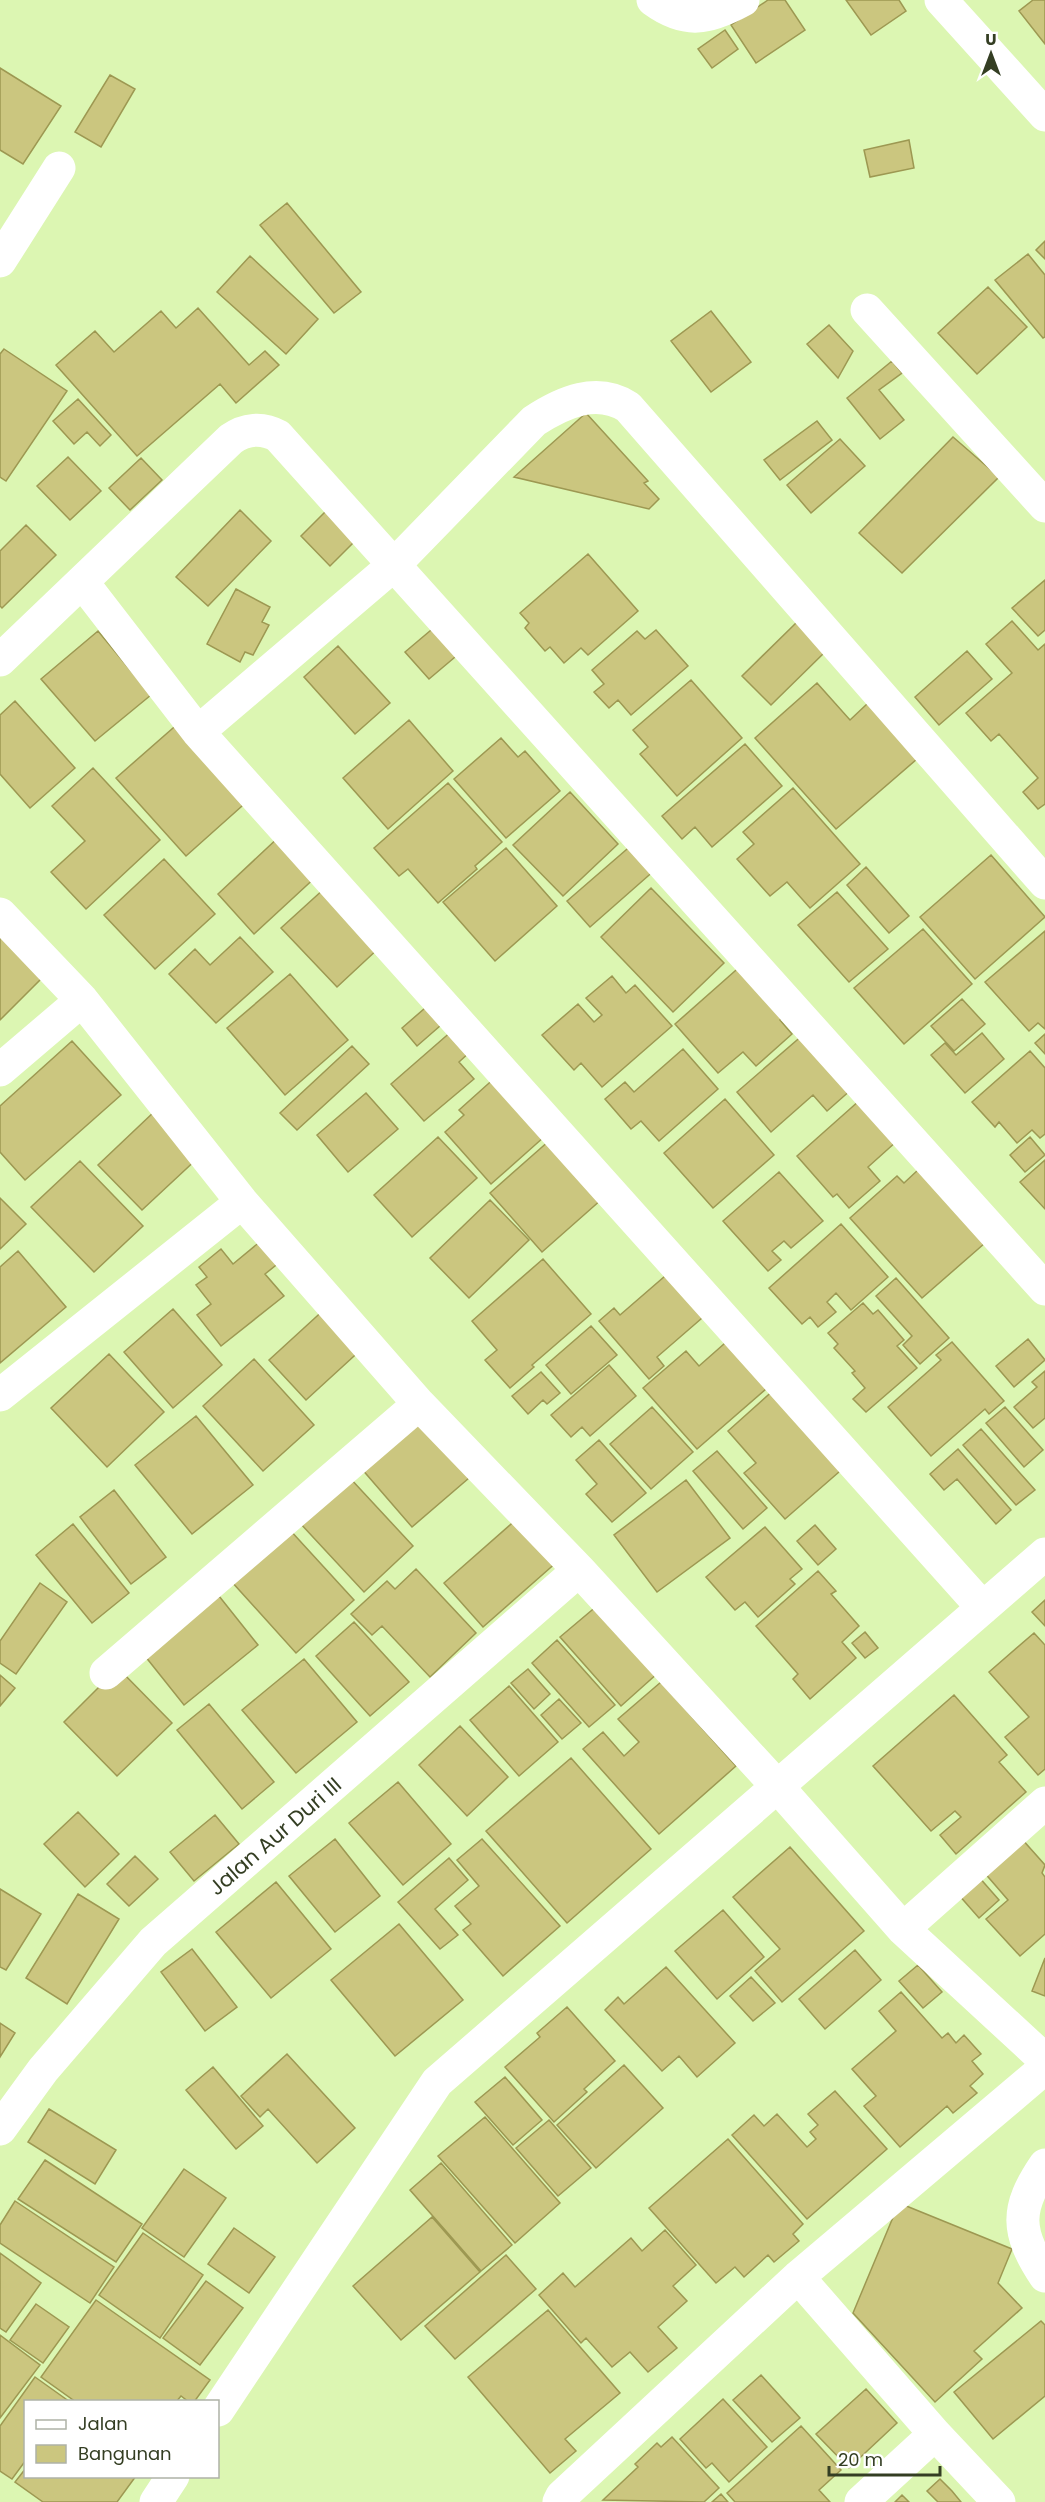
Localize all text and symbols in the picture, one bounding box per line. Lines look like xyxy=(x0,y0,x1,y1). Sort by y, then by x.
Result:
north arrow xyxy=(961,24,1021,84)
text: U xyxy=(985,28,997,51)
street label: Jalan Aur Duri III xyxy=(202,1770,348,1902)
legend xyxy=(24,2400,219,2478)
text: Jalan xyxy=(78,2411,128,2436)
scale bar xyxy=(829,2439,940,2477)
text: Bangunan xyxy=(78,2441,172,2466)
text: 20 m xyxy=(838,2447,883,2472)

